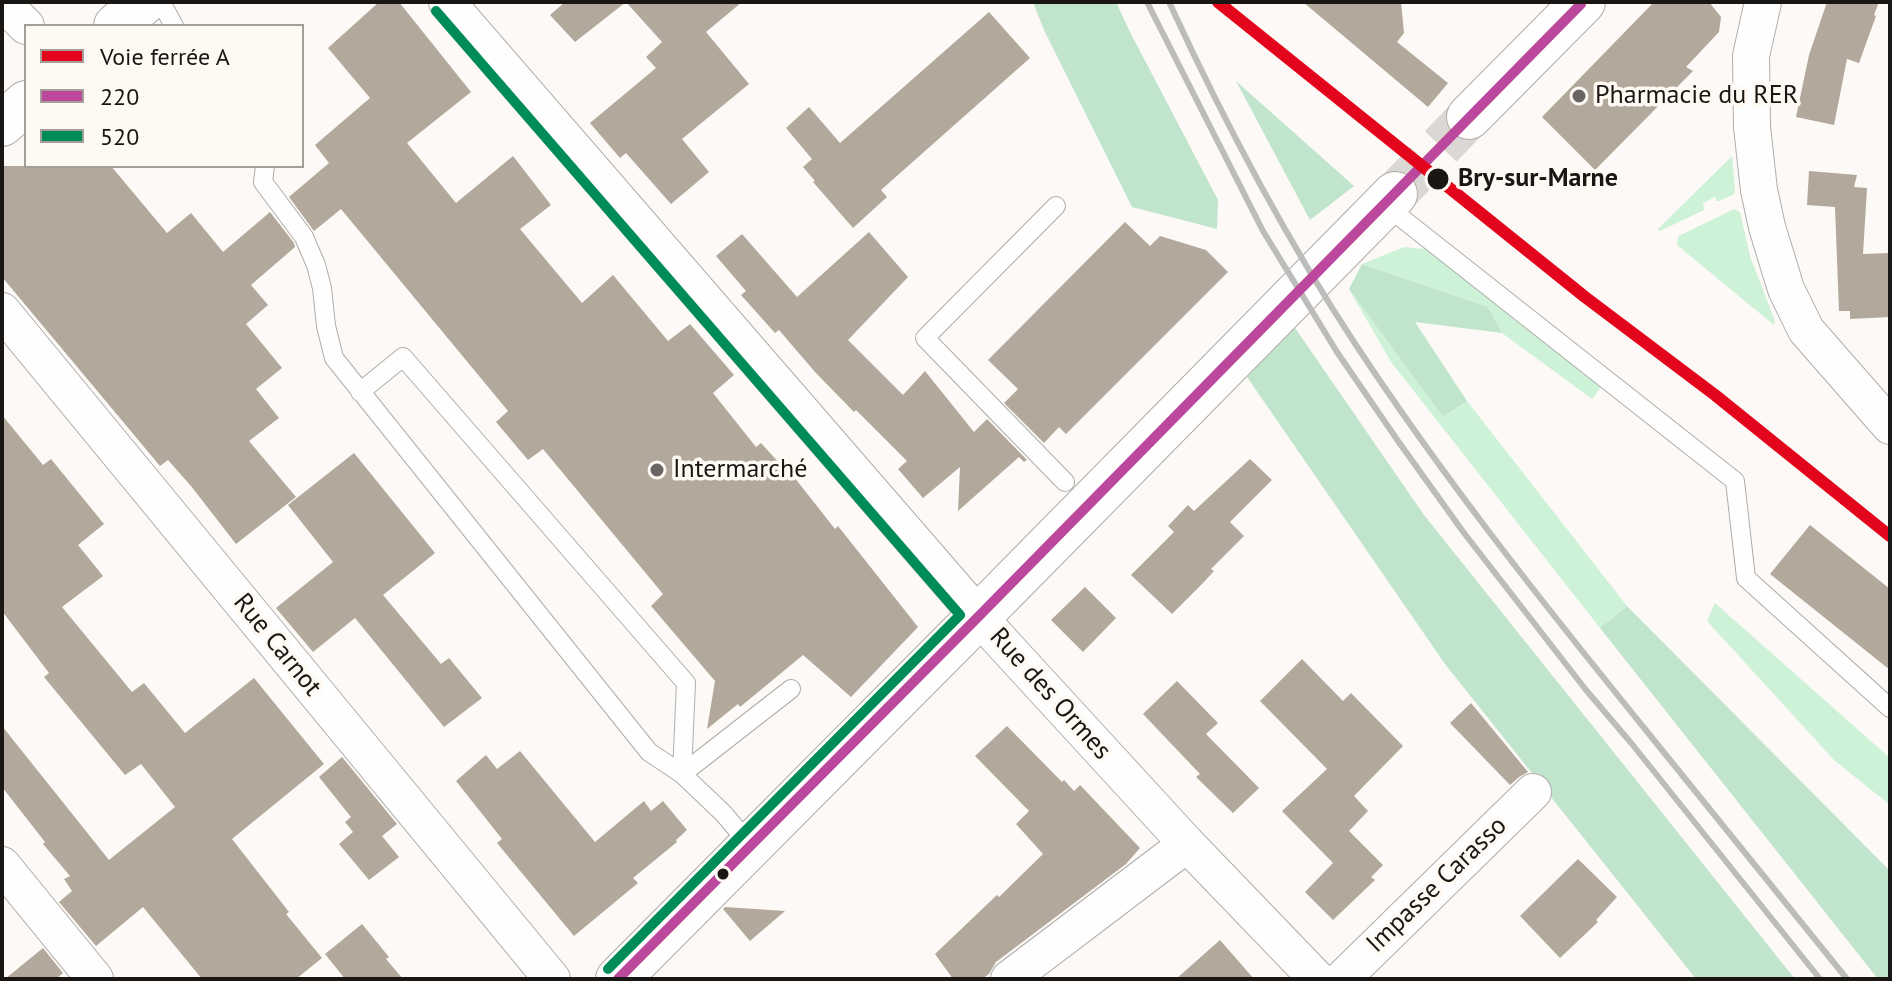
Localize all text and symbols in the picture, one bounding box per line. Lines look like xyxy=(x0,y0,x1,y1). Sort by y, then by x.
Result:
legend xyxy=(24,24,304,168)
text: Voie ferrée A xyxy=(100,41,230,72)
place label: Pharmacie du RER xyxy=(1595,80,1798,112)
text: 220 xyxy=(100,81,139,112)
marker: Pharmacie du RER xyxy=(1570,87,1588,105)
text: 520 xyxy=(100,121,139,152)
place label: Bry-sur-Marne xyxy=(1458,163,1618,195)
marker: Bry-sur-Marne xyxy=(1425,166,1451,192)
place label: Intermarché xyxy=(673,454,807,486)
marker: Intermarché xyxy=(648,461,666,479)
street label: Rue Carnot xyxy=(226,588,328,702)
street label: Rue des Ormes xyxy=(983,622,1117,766)
street label: Impasse Carasso xyxy=(1361,810,1513,960)
unlabelled marker xyxy=(715,866,731,882)

